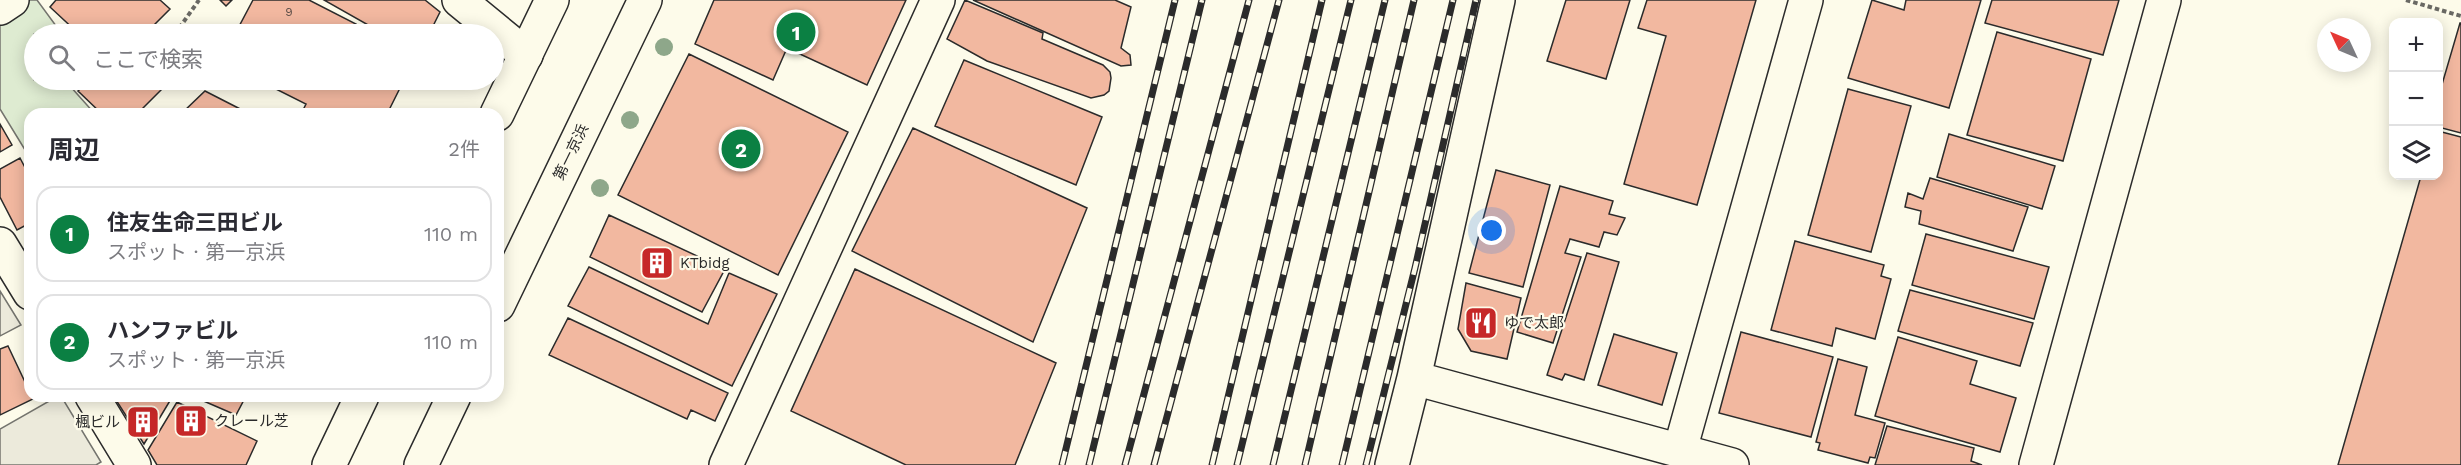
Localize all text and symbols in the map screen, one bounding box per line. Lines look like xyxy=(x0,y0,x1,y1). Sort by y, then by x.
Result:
house number: 9 xyxy=(285,5,293,19)
pin: 1 xyxy=(776,9,816,54)
north arrow xyxy=(2317,18,2371,72)
map controls xyxy=(2389,18,2443,180)
button: + xyxy=(2389,18,2443,72)
search box xyxy=(24,24,504,90)
icon: search xyxy=(45,41,78,74)
text: ここで検索 xyxy=(93,47,203,72)
button: − xyxy=(2389,72,2443,126)
street label: 第一京浜 xyxy=(550,121,592,183)
pin: 2 xyxy=(722,126,760,172)
button: layers xyxy=(2389,126,2443,180)
text: 周辺 xyxy=(48,135,100,165)
text: 2件 xyxy=(448,137,480,161)
text: 住友生命三田ビル xyxy=(107,210,283,235)
your location xyxy=(1477,216,1506,245)
text: 1 xyxy=(65,222,74,246)
text: 110 m xyxy=(424,222,478,246)
text: スポット · 第一京浜 xyxy=(107,240,285,264)
building icon: KTbidg xyxy=(639,245,675,281)
place label: KTbidg xyxy=(680,254,729,272)
restaurant icon: ゆで太郎 xyxy=(1463,305,1499,341)
place label: ゆで太郎 xyxy=(1504,314,1564,332)
text: ハンファビル xyxy=(107,318,238,343)
text: 2 xyxy=(64,330,75,354)
text: 110 m xyxy=(424,330,478,354)
text: スポット · 第一京浜 xyxy=(107,348,285,372)
building icon: クレール芝 xyxy=(173,403,209,439)
building icon: 楓ビル xyxy=(125,404,161,440)
place label: クレール芝 xyxy=(214,412,289,430)
place label: 楓ビル xyxy=(75,413,120,431)

